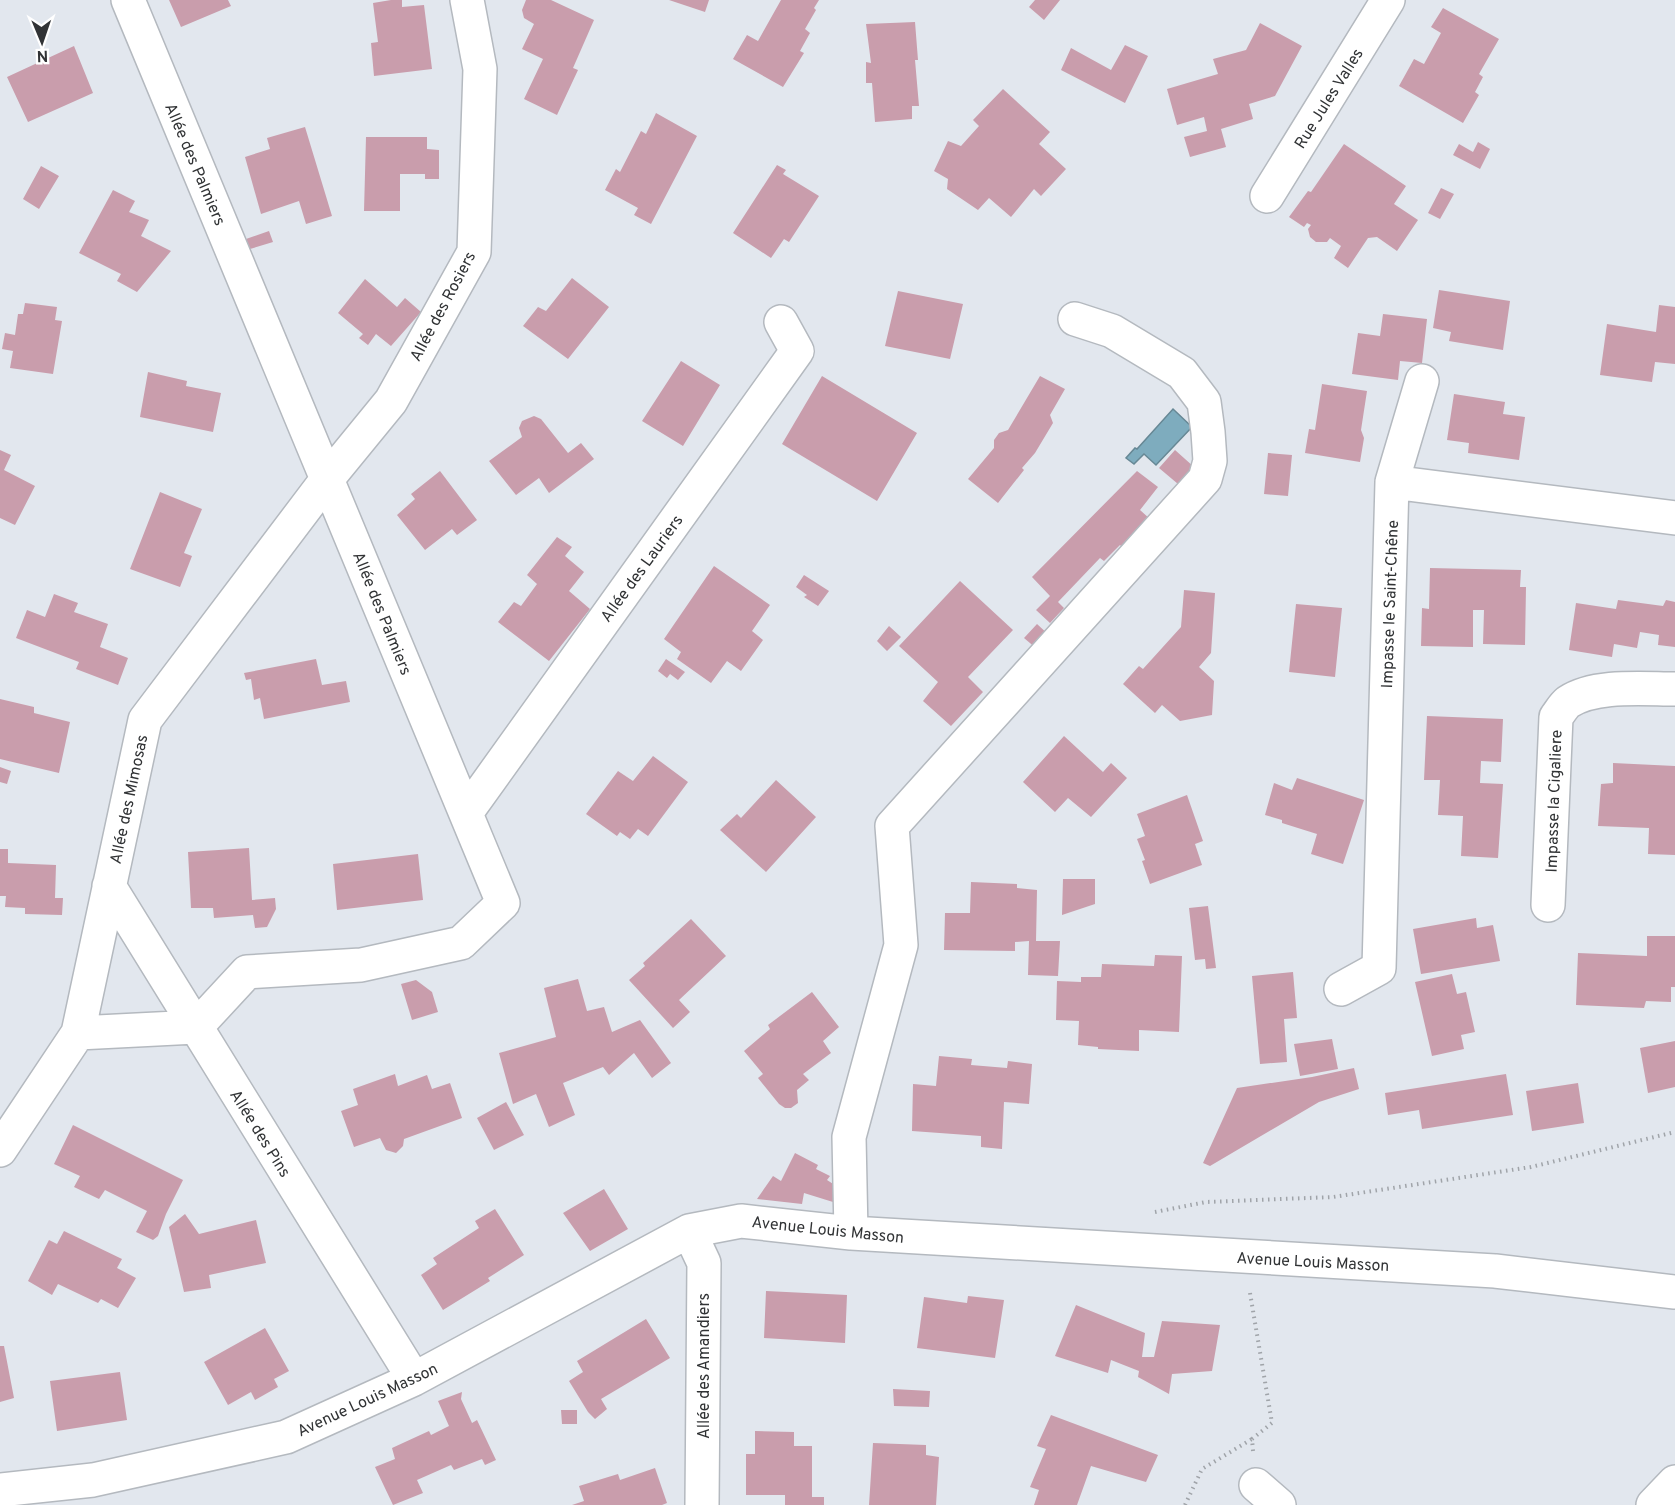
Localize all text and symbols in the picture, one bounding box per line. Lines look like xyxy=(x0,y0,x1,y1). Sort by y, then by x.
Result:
north arrow xyxy=(12,12,72,72)
text: N xyxy=(36,45,49,65)
street label: Rue Jules Valles xyxy=(1291,45,1369,153)
street label: Allée des Palmiers xyxy=(159,100,229,229)
street label: Allée des Rosiers xyxy=(406,248,481,365)
street label: Allée des Lauriers xyxy=(597,512,688,627)
street label: Impasse le Saint-Chêne xyxy=(1378,520,1404,689)
street label: Allée des Palmiers xyxy=(347,549,415,678)
street label: Impasse la Cigaliere xyxy=(1543,729,1567,873)
street label: Allée des Mimosas xyxy=(106,733,153,866)
street label: Allée des Pins xyxy=(224,1087,294,1182)
street label: Avenue Louis Masson xyxy=(751,1213,905,1249)
street label: Avenue Louis Masson xyxy=(1236,1249,1390,1277)
street label: Allée des Amandiers xyxy=(695,1293,715,1439)
street label: Avenue Louis Masson xyxy=(294,1359,441,1442)

